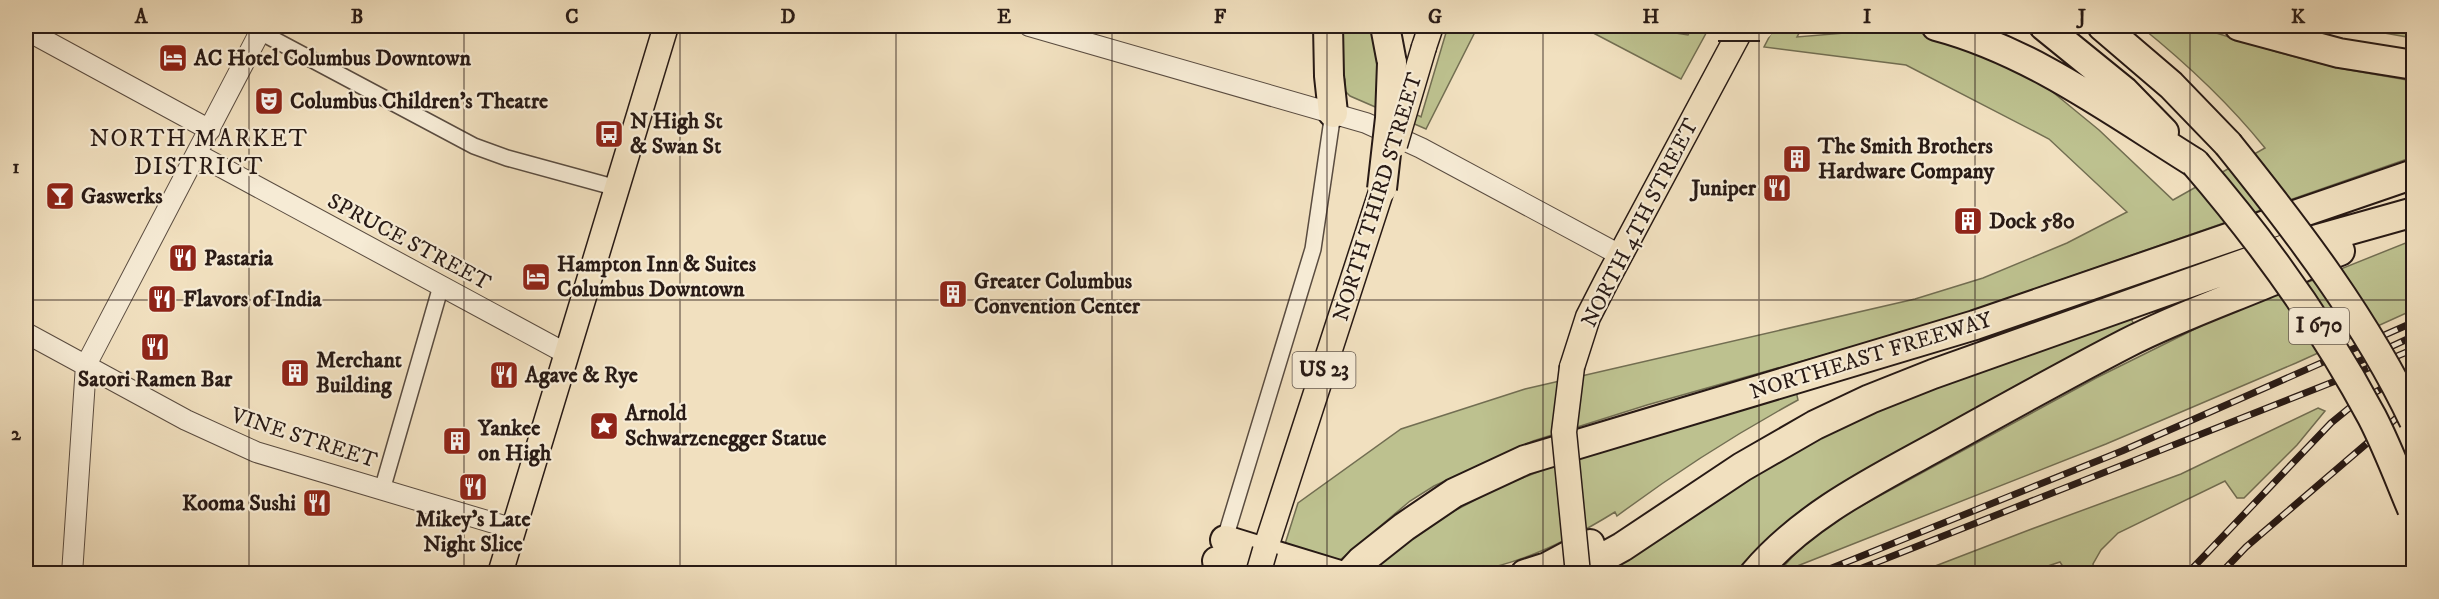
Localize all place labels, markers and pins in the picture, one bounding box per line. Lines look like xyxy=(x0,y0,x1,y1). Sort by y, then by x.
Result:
hotel icon: AC Hotel Columbus Downtown xyxy=(157,42,189,74)
place label: AC Hotel Columbus Downtown xyxy=(193,45,472,72)
theatre icon: Columbus Children's Theatre xyxy=(253,85,285,117)
place label: Columbus Children's Theatre xyxy=(290,88,548,115)
place label: N High St & Swan St xyxy=(630,108,722,160)
bus stop icon: N High St & Swan St xyxy=(593,118,625,150)
place label: The Smith Brothers Hardware Company xyxy=(1817,133,1995,185)
building icon: The Smith Brothers Hardware Company xyxy=(1781,143,1813,175)
restaurant icon: Juniper xyxy=(1761,172,1793,204)
place label: Juniper xyxy=(1689,175,1757,202)
bar icon: Gaswerks xyxy=(44,180,76,212)
place label: Gaswerks xyxy=(81,183,163,210)
building icon: Dock 580 xyxy=(1952,205,1984,237)
place label: Dock 580 xyxy=(1989,208,2075,235)
restaurant icon: Pastaria xyxy=(167,242,199,274)
place label: Pastaria xyxy=(204,245,274,272)
place label: Hampton Inn & Suites Columbus Downtown xyxy=(557,251,757,303)
hotel icon: Hampton Inn & Suites Columbus Downtown xyxy=(520,261,552,293)
place label: Greater Columbus Convention Center xyxy=(974,268,1141,320)
building icon: Greater Columbus Convention Center xyxy=(937,278,969,310)
restaurant icon: Flavors of India xyxy=(146,283,178,315)
place label: Flavors of India xyxy=(183,286,322,313)
restaurant icon: Satori Ramen Bar xyxy=(139,331,171,363)
place label: Merchant Building xyxy=(316,347,402,399)
building icon: Merchant Building xyxy=(279,357,311,389)
restaurant icon: Agave & Rye xyxy=(488,359,520,391)
place label: Agave & Rye xyxy=(524,362,638,389)
place label: Satori Ramen Bar xyxy=(78,366,233,393)
place label: Arnold Schwarzenegger Statue xyxy=(624,400,826,452)
place icon: Arnold Schwarzenegger Statue xyxy=(588,410,620,442)
place label: Yankee on High xyxy=(477,415,552,467)
building icon: Yankee on High xyxy=(441,425,473,457)
restaurant icon: Mikey’s Late Night Slice xyxy=(457,471,489,503)
restaurant icon: Kooma Sushi xyxy=(301,487,333,519)
place label: Kooma Sushi xyxy=(182,490,296,517)
place label: Mikey’s Late Night Slice xyxy=(415,506,531,558)

